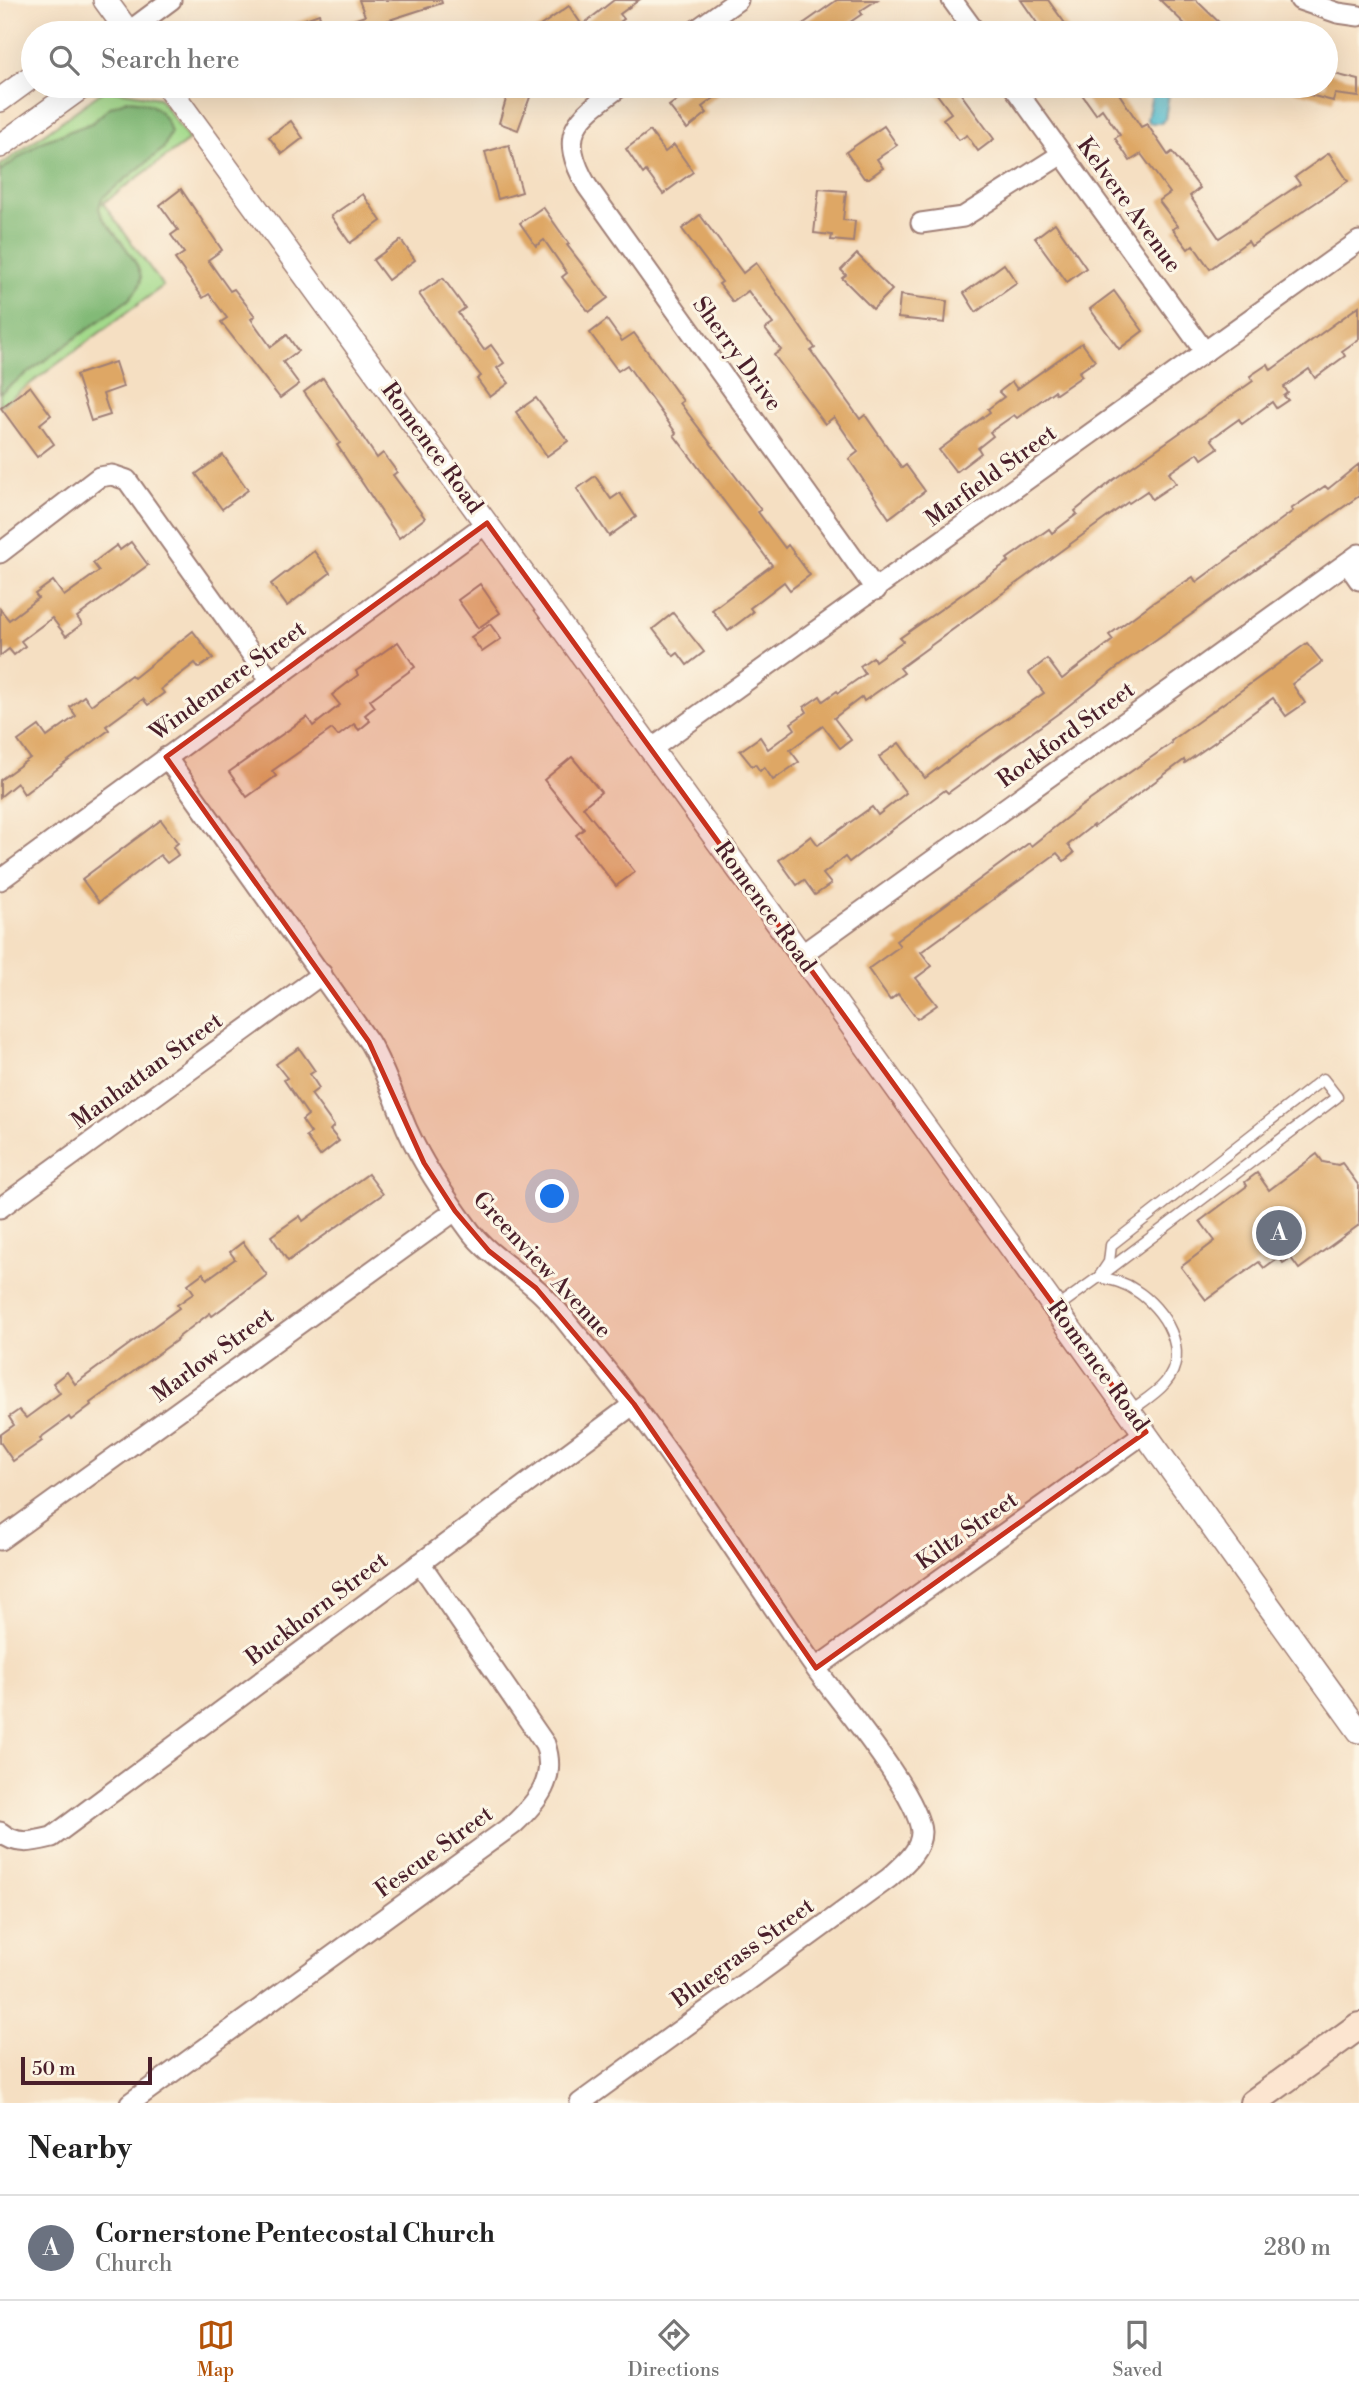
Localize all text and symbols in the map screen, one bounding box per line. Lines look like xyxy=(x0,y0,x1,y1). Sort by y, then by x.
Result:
search box xyxy=(21,21,1338,98)
icon: search xyxy=(45,41,83,79)
text: Search here xyxy=(101,44,240,76)
street label: Kelvere Avenue xyxy=(1071,132,1187,278)
street label: Sherry Drive xyxy=(686,291,788,417)
street label: Romence Road xyxy=(375,377,489,519)
street label: Marfield Street xyxy=(920,419,1062,533)
street label: Windemere Street xyxy=(144,615,312,748)
street label: Rockford Street xyxy=(992,676,1140,794)
street label: Romence Road xyxy=(708,836,822,978)
street label: Manhattan Street xyxy=(66,1007,228,1135)
your location xyxy=(535,1179,569,1213)
street label: Greenview Avenue xyxy=(467,1186,617,1344)
pin: A xyxy=(1256,1207,1302,1259)
street label: Romence Road xyxy=(1041,1295,1155,1437)
street label: Marlow Street xyxy=(147,1301,279,1409)
street label: Kiltz Street xyxy=(911,1486,1023,1576)
street label: Buckhorn Street xyxy=(240,1546,394,1672)
street label: Fescue Street xyxy=(370,1800,498,1904)
street label: Bluegrass Street xyxy=(666,1892,820,2015)
scale bar xyxy=(21,2054,152,2086)
text: 50 m xyxy=(32,2057,76,2081)
text: Nearby xyxy=(28,2130,132,2168)
text: Cornerstone Pentecostal Church xyxy=(95,2218,495,2250)
text: A xyxy=(43,2234,59,2262)
text: 280 m xyxy=(1264,2234,1331,2262)
text: Church xyxy=(95,2250,172,2278)
tab: Map xyxy=(197,2316,235,2382)
tab: Directions xyxy=(628,2316,719,2382)
tab: Saved xyxy=(1113,2316,1162,2382)

